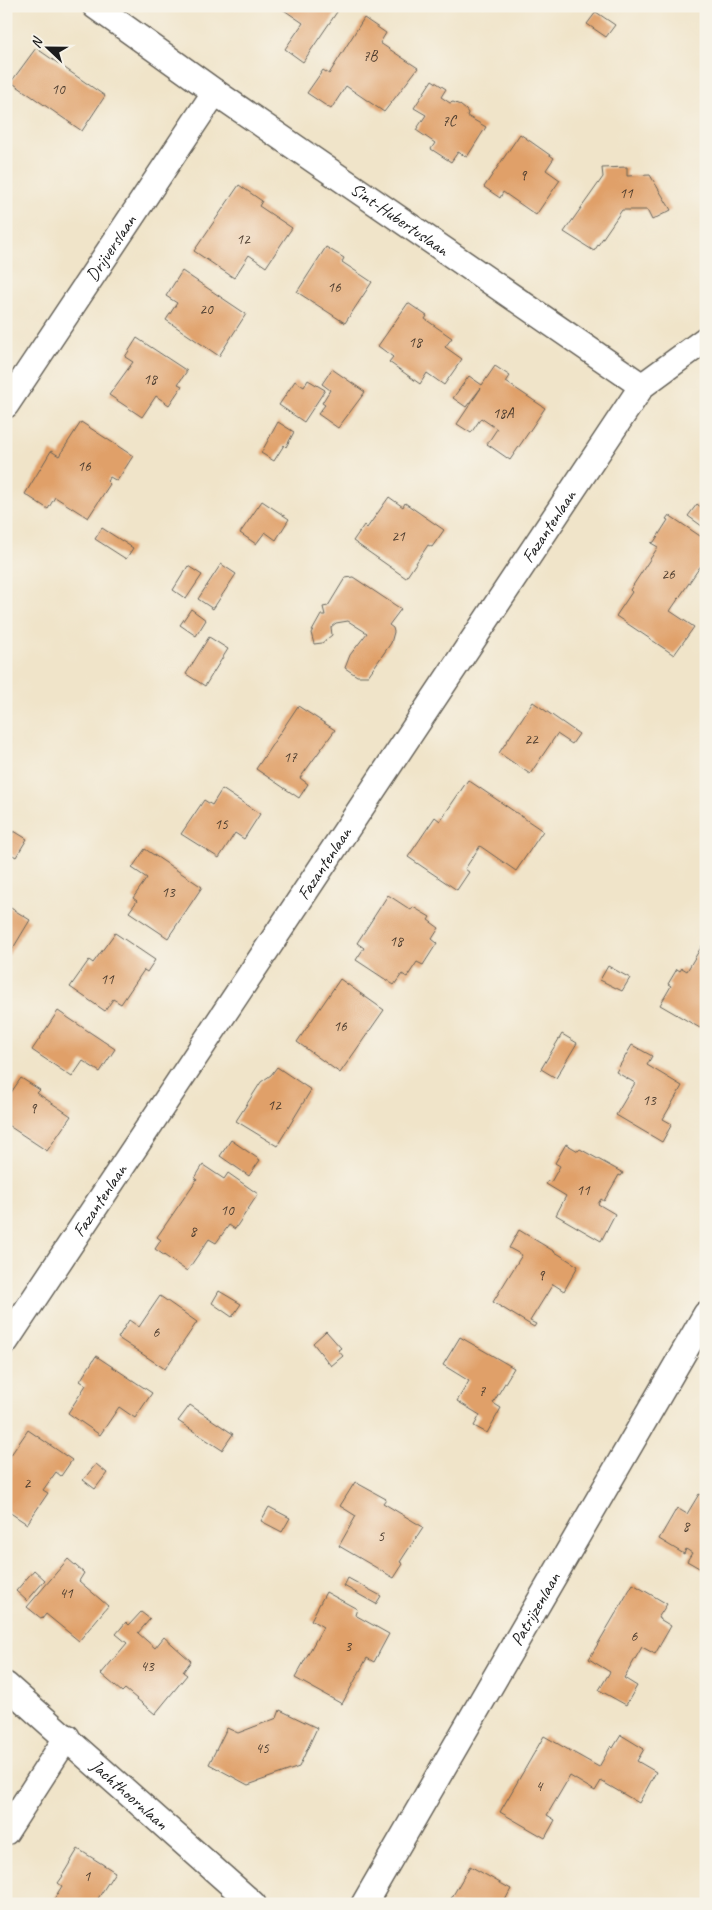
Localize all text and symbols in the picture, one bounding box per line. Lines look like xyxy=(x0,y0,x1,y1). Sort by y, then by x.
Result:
north arrow xyxy=(22,22,72,72)
text: N xyxy=(27,34,47,51)
house number: 7B xyxy=(363,47,378,66)
house number: 10 xyxy=(51,80,66,99)
house number: 7C xyxy=(442,112,458,131)
house number: 9 xyxy=(520,166,528,185)
street label: Sint-Hubertuslaan xyxy=(346,178,454,261)
house number: 11 xyxy=(619,184,634,203)
street label: Drijverslaan xyxy=(81,210,141,285)
house number: 12 xyxy=(236,230,251,249)
house number: 16 xyxy=(327,278,342,297)
house number: 20 xyxy=(199,300,214,319)
house number: 18 xyxy=(408,333,423,352)
house number: 18 xyxy=(143,370,158,389)
house number: 18A xyxy=(492,404,515,423)
house number: 16 xyxy=(77,457,92,476)
street label: Fazantenlaan xyxy=(517,485,581,567)
house number: 21 xyxy=(391,527,406,546)
house number: 26 xyxy=(661,565,676,584)
house number: 22 xyxy=(524,730,539,749)
house number: 17 xyxy=(283,748,298,767)
house number: 15 xyxy=(214,815,229,834)
street label: Fazantenlaan xyxy=(292,822,357,904)
house number: 13 xyxy=(161,883,176,902)
house number: 18 xyxy=(389,932,404,951)
house number: 11 xyxy=(100,970,115,989)
house number: 16 xyxy=(333,1017,348,1036)
house number: 13 xyxy=(642,1091,657,1110)
house number: 12 xyxy=(267,1096,282,1115)
house number: 9 xyxy=(30,1099,38,1118)
street label: Fazantenlaan xyxy=(68,1159,132,1241)
house number: 11 xyxy=(576,1181,591,1200)
house number: 10 xyxy=(220,1201,235,1220)
house number: 8 xyxy=(190,1222,198,1241)
house number: 9 xyxy=(538,1266,546,1285)
house number: 6 xyxy=(153,1323,161,1342)
house number: 7 xyxy=(479,1382,487,1401)
house number: 2 xyxy=(24,1474,32,1493)
house number: 8 xyxy=(683,1517,691,1536)
house number: 5 xyxy=(378,1527,386,1546)
street label: Patrijzenlaan xyxy=(505,1568,565,1650)
house number: 41 xyxy=(59,1584,74,1603)
house number: 6 xyxy=(631,1627,639,1646)
house number: 3 xyxy=(345,1637,353,1656)
house number: 43 xyxy=(140,1657,155,1676)
house number: 45 xyxy=(255,1739,270,1758)
street label: Jachthoornlaan xyxy=(86,1754,173,1835)
house number: 4 xyxy=(536,1777,544,1796)
house number: 1 xyxy=(84,1867,92,1886)

